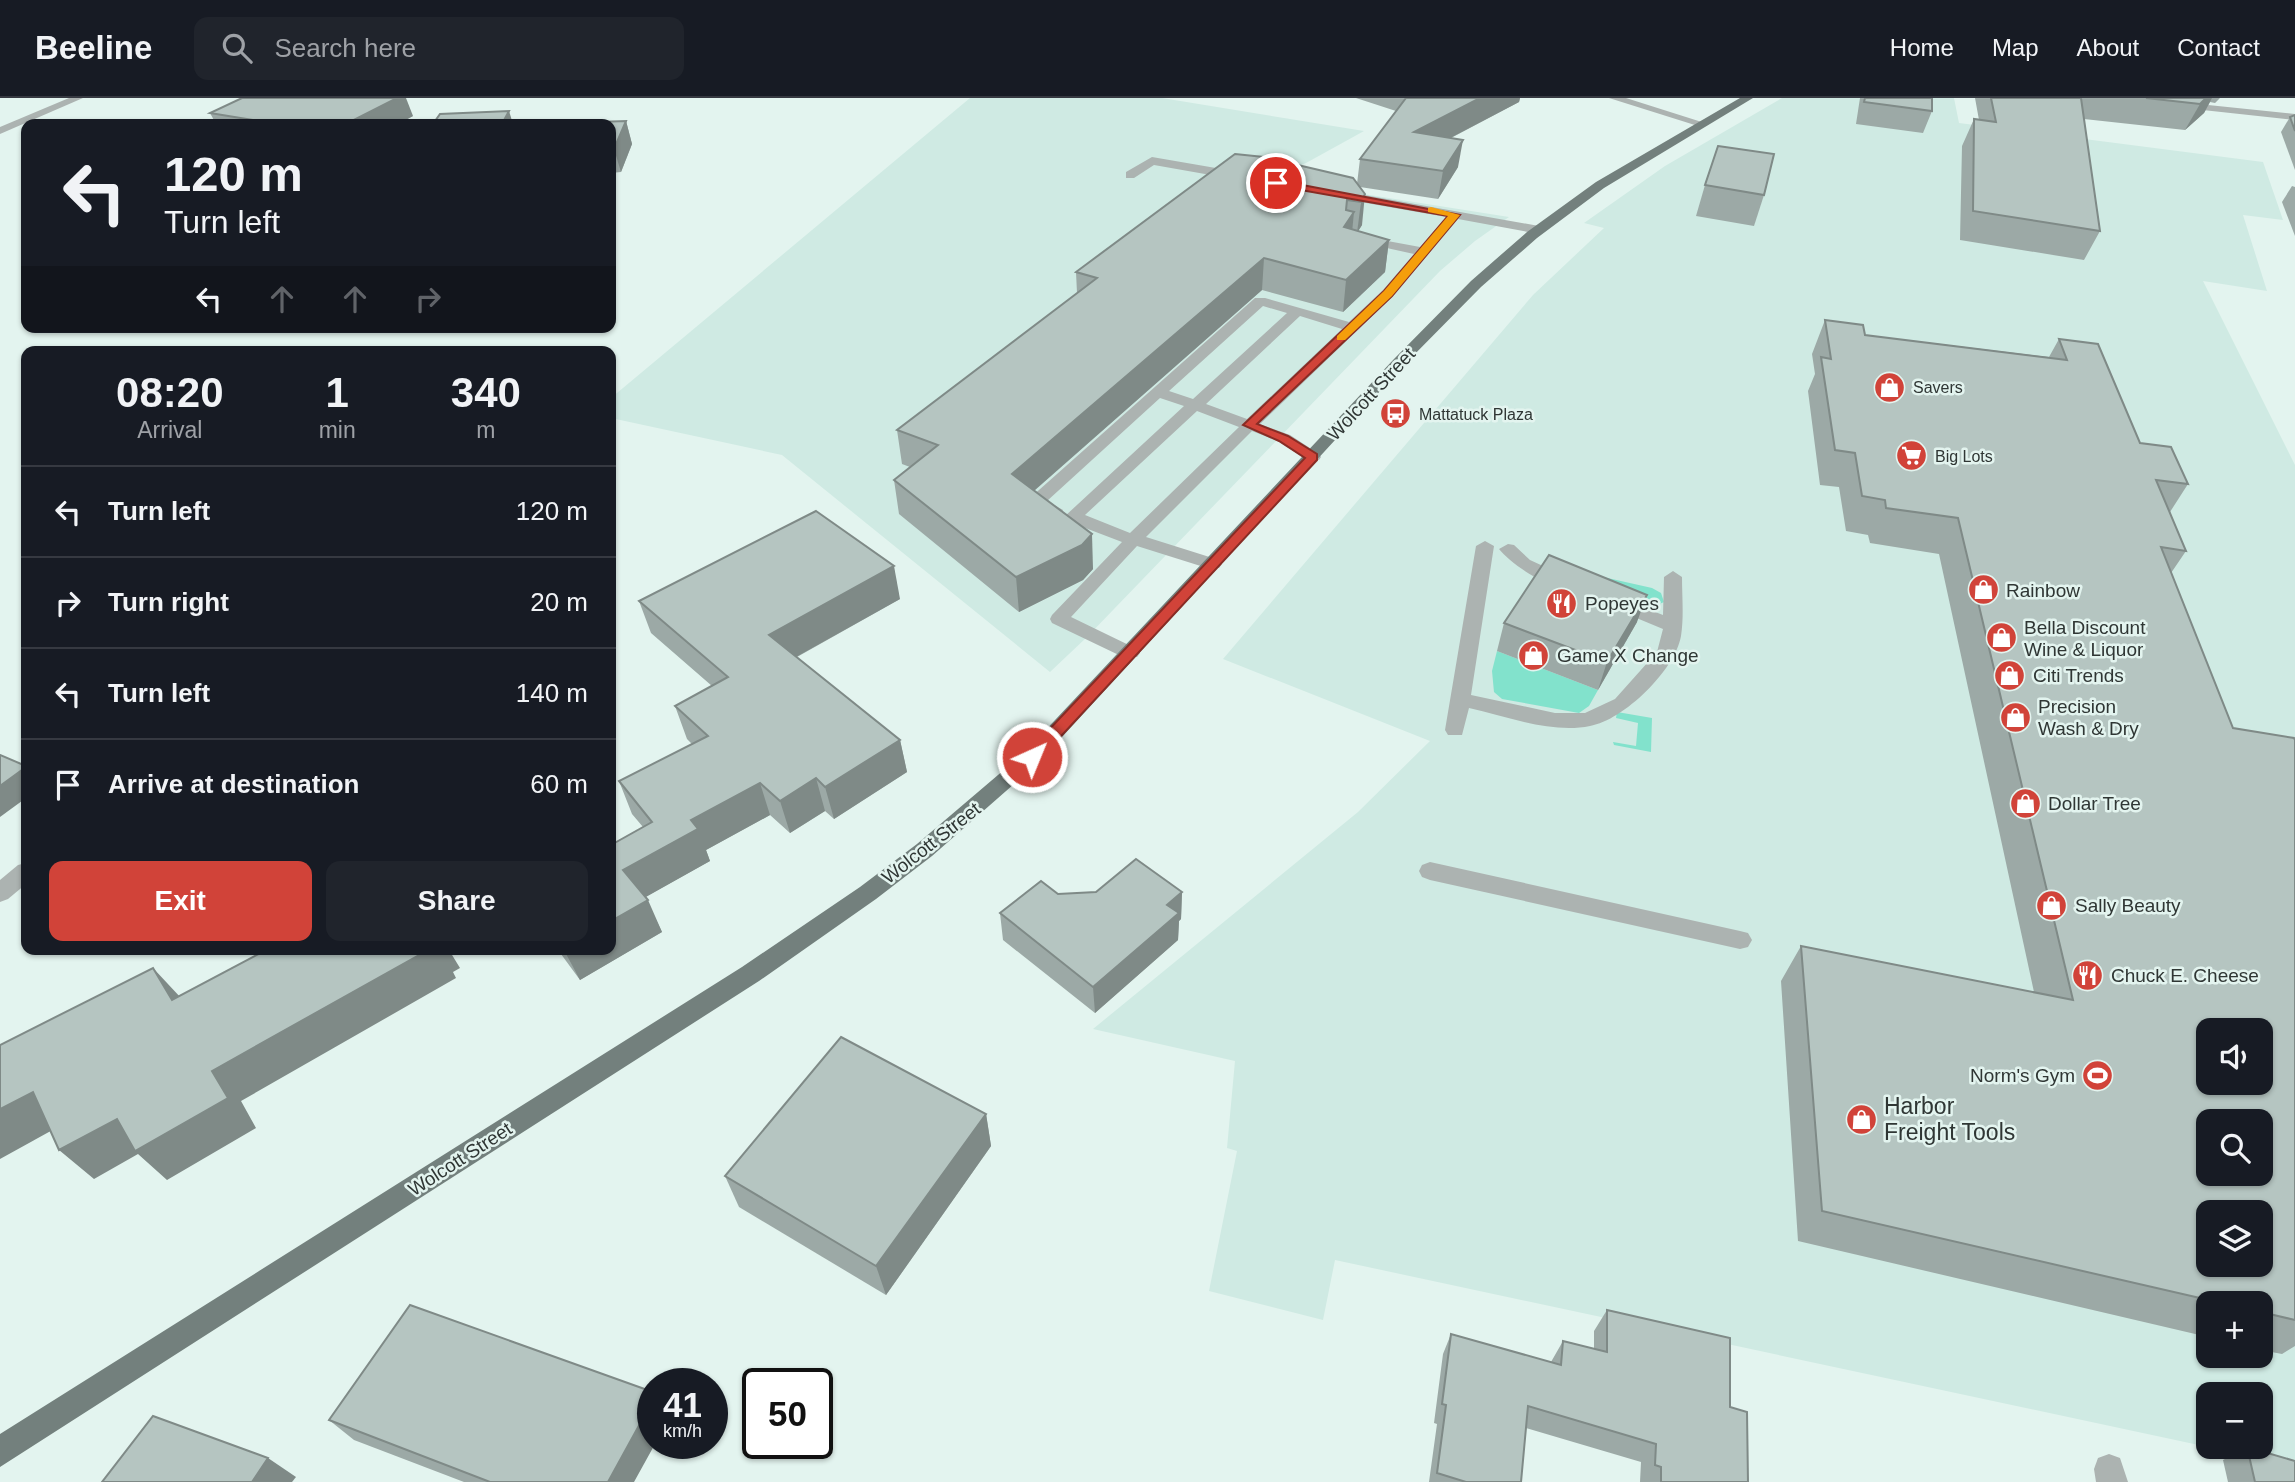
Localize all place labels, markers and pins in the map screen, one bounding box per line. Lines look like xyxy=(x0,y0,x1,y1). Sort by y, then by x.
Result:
pin xyxy=(1246,153,1306,213)
shop icon: Savers xyxy=(1873,370,1907,404)
place label: Savers xyxy=(1913,379,1963,396)
bus stop icon: Mattatuck Plaza xyxy=(1379,397,1413,431)
place label: Mattatuck Plaza xyxy=(1419,406,1533,423)
supermarket icon: Big Lots xyxy=(1895,439,1929,473)
place label: Big Lots xyxy=(1935,448,1993,465)
shop icon: Rainbow xyxy=(1966,573,2000,607)
place label: Rainbow xyxy=(2006,580,2080,601)
restaurant icon: Popeyes xyxy=(1545,586,1579,620)
place label: Popeyes xyxy=(1585,593,1659,614)
place label: Bella Discount Wine & Liquor xyxy=(2024,617,2146,660)
shop icon: Bella Discount Wine & Liquor xyxy=(1984,621,2018,655)
shop icon: Game X Change xyxy=(1517,638,1551,672)
place label: Game X Change xyxy=(1557,645,1699,666)
shop icon: Citi Trends xyxy=(1993,658,2027,692)
place label: Citi Trends xyxy=(2033,665,2124,686)
place label: Precision Wash & Dry xyxy=(2038,696,2139,739)
shop icon: Precision Wash & Dry xyxy=(1998,700,2032,734)
shop icon: Dollar Tree xyxy=(2008,786,2042,820)
place label: Dollar Tree xyxy=(2048,793,2141,814)
shop icon: Sally Beauty xyxy=(2035,888,2069,922)
place label: Sally Beauty xyxy=(2075,895,2181,916)
restaurant icon: Chuck E. Cheese xyxy=(2071,958,2105,992)
place label: Chuck E. Cheese xyxy=(2111,965,2259,986)
sports icon: Norm's Gym xyxy=(2081,1058,2115,1092)
place label: Norm's Gym xyxy=(1970,1065,2075,1086)
place label: Harbor Freight Tools xyxy=(1884,1093,2015,1145)
shop icon: Harbor Freight Tools xyxy=(1844,1102,1878,1136)

